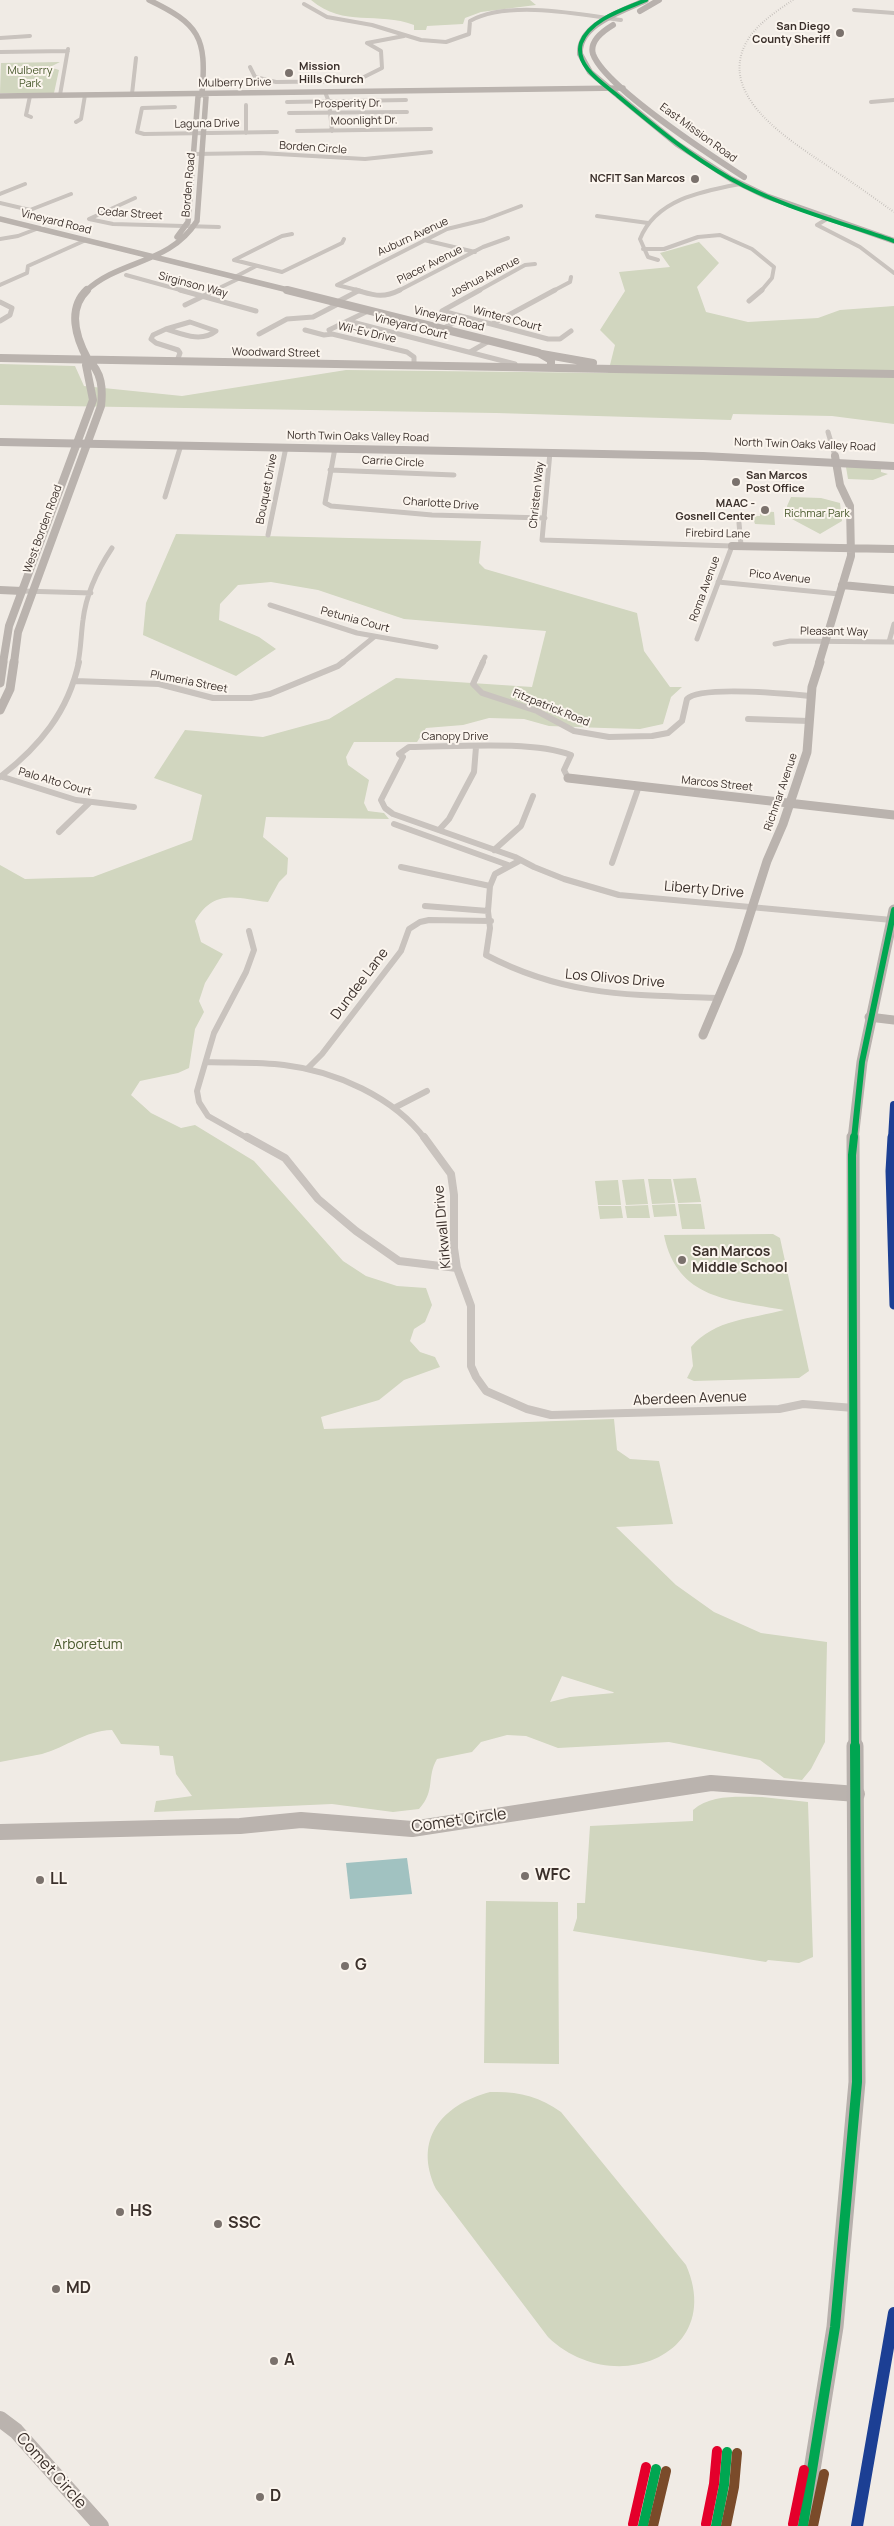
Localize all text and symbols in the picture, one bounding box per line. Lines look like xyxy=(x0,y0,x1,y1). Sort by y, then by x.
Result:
place label: San Diego County Sheriff xyxy=(752,20,830,46)
marker: San Diego County Sheriff xyxy=(834,27,846,39)
place label: Mission Hills Church xyxy=(299,60,364,86)
park label: Mulberry Park xyxy=(8,64,52,90)
marker: Mission Hills Church xyxy=(283,67,295,79)
street label: Mulberry Drive xyxy=(198,76,272,90)
street label: Prosperity Dr. xyxy=(314,97,382,111)
street label: East Mission Road xyxy=(657,101,739,165)
street label: Moonlight Dr. xyxy=(330,114,398,128)
street label: Laguna Drive xyxy=(174,117,240,131)
street label: Borden Circle xyxy=(279,139,347,157)
street label: Borden Road xyxy=(180,152,198,218)
place label: NCFIT San Marcos xyxy=(590,172,685,186)
marker: NCFIT San Marcos xyxy=(689,173,701,185)
street label: Cedar Street xyxy=(97,205,163,223)
street label: Vineyard Road xyxy=(19,207,93,237)
street label: Auburn Avenue xyxy=(375,215,451,259)
street label: Placer Avenue xyxy=(395,243,465,287)
street label: Joshua Avenue xyxy=(448,254,522,300)
street label: Sirginson Way xyxy=(157,269,229,301)
street label: Winters Court xyxy=(471,303,543,335)
street label: Vineyard Road xyxy=(412,304,486,334)
street label: Vineyard Court xyxy=(373,311,449,343)
street label: Wil-Ev Drive xyxy=(336,320,398,346)
street label: Woodward Street xyxy=(232,346,320,360)
street label: North Twin Oaks Valley Road xyxy=(287,429,429,445)
street label: North Twin Oaks Valley Road xyxy=(734,436,876,454)
street label: Bouquet Drive xyxy=(254,453,280,525)
street label: Carrie Circle xyxy=(362,454,424,470)
street label: Christen Way xyxy=(527,461,547,529)
place label: San Marcos Post Office xyxy=(746,469,807,495)
marker: San Marcos Post Office xyxy=(730,476,742,488)
street label: West Borden Road xyxy=(21,483,65,575)
street label: Charlotte Drive xyxy=(403,495,479,513)
place label: MAAC - Gosnell Center xyxy=(676,497,755,523)
marker: MAAC - Gosnell Center xyxy=(759,504,771,516)
park label: Richmar Park xyxy=(784,507,850,521)
street label: Firebird Lane xyxy=(686,527,750,541)
street label: Roma Avenue xyxy=(687,554,723,624)
street label: Pico Avenue xyxy=(749,567,811,587)
street label: Petunia Court xyxy=(319,604,391,636)
street label: Pleasant Way xyxy=(800,625,868,639)
street label: Plumeria Street xyxy=(149,668,229,696)
street label: Fitzpatrick Road xyxy=(511,687,591,729)
street label: Canopy Drive xyxy=(422,730,488,744)
street label: Richmar Avenue xyxy=(762,751,800,833)
street label: Palo Alto Court xyxy=(17,765,93,799)
street label: Marcos Street xyxy=(681,774,753,794)
street label: Liberty Drive xyxy=(663,878,745,902)
street label: Dundee Lane xyxy=(328,945,392,1023)
street label: Los Olivos Drive xyxy=(564,966,666,992)
street label: Kirkwall Drive xyxy=(431,1185,455,1269)
place label: San Marcos Middle School xyxy=(692,1244,788,1276)
marker: San Marcos Middle School xyxy=(676,1254,688,1266)
street label: Aberdeen Avenue xyxy=(633,1389,747,1409)
park label: Arboretum xyxy=(53,1637,123,1653)
street label: Comet Circle xyxy=(410,1805,508,1837)
place label: WFC xyxy=(535,1866,571,1886)
place label: LL xyxy=(50,1870,67,1890)
marker: WFC xyxy=(519,1870,531,1882)
marker: LL xyxy=(34,1874,46,1886)
place label: G xyxy=(355,1956,367,1976)
marker: G xyxy=(339,1960,351,1972)
place label: HS xyxy=(130,2202,152,2222)
marker: HS xyxy=(114,2206,126,2218)
place label: SSC xyxy=(228,2214,261,2234)
marker: SSC xyxy=(212,2218,224,2230)
place label: MD xyxy=(66,2279,91,2299)
marker: MD xyxy=(50,2283,62,2295)
place label: A xyxy=(284,2351,295,2371)
marker: A xyxy=(268,2355,280,2367)
street label: Comet Circle xyxy=(12,2429,90,2513)
place label: D xyxy=(270,2487,281,2507)
marker: D xyxy=(254,2491,266,2503)

